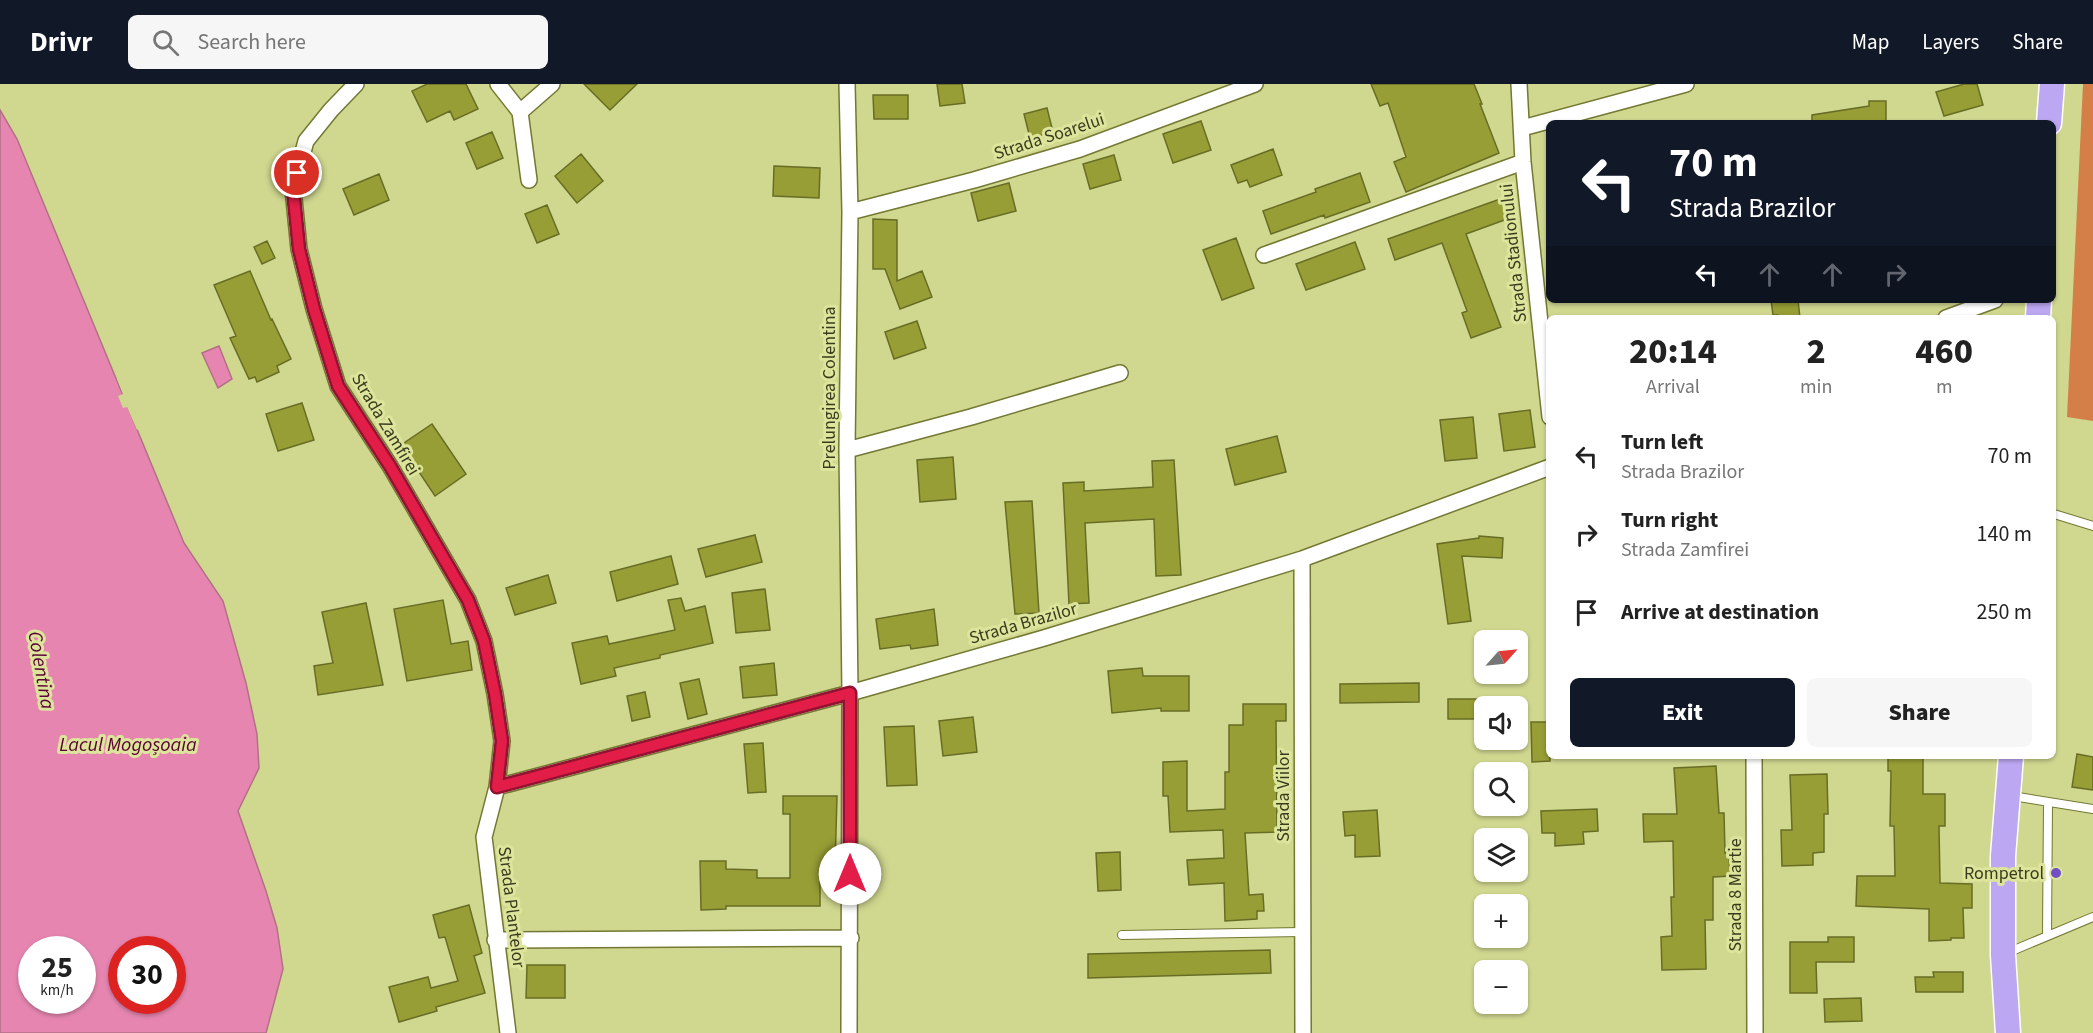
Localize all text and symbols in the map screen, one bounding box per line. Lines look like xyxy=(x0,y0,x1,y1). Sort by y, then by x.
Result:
search box xyxy=(128,15,548,69)
text: Drivr xyxy=(30,22,92,62)
icon: search xyxy=(149,26,182,59)
text: Search here xyxy=(197,26,306,58)
text: Map xyxy=(1852,27,1889,57)
text: Layers xyxy=(1922,27,1979,57)
text: Share xyxy=(2012,27,2063,57)
street label: Strada Soarelui xyxy=(991,107,1108,166)
text: 70 m xyxy=(1669,133,1758,193)
icon: left xyxy=(1570,144,1648,222)
pin xyxy=(271,147,322,198)
icon: arrive xyxy=(280,156,313,189)
street label: Strada Stadionului xyxy=(1494,182,1533,324)
text: Strada Brazilor xyxy=(1669,189,1835,228)
icon: left xyxy=(1690,258,1723,291)
icon: ahead xyxy=(1753,258,1786,291)
icon: ahead xyxy=(1816,258,1849,291)
icon: right xyxy=(1879,258,1912,291)
street label: Prelungirea Colentina xyxy=(817,306,842,470)
text: 20:14 xyxy=(1629,326,1717,377)
text: 2 xyxy=(1807,326,1826,377)
text: 460 xyxy=(1915,326,1973,377)
street label: Strada Zamfirei xyxy=(345,368,426,480)
text: Arrival xyxy=(1646,373,1700,401)
text: min xyxy=(1800,373,1832,401)
text: m xyxy=(1936,373,1952,401)
text: Turn left xyxy=(1621,426,1703,458)
icon: left xyxy=(1570,440,1603,473)
text: 70 m xyxy=(1987,440,2032,472)
text: Strada Brazilor xyxy=(1621,458,1744,486)
text: Turn right xyxy=(1621,504,1718,536)
icon: right xyxy=(1570,518,1603,551)
text: 140 m xyxy=(1977,518,2032,550)
text: Strada Zamfirei xyxy=(1621,536,1749,564)
street label: Strada Brazilor xyxy=(966,596,1081,651)
icon: arrive xyxy=(1570,596,1603,629)
text: Arrive at destination xyxy=(1621,596,1819,628)
text: 250 m xyxy=(1977,596,2032,628)
water label: Colentina xyxy=(20,629,62,712)
north arrow xyxy=(1474,630,1528,684)
map controls xyxy=(1474,630,1528,1014)
button: Exit xyxy=(1570,678,1795,747)
button: Share xyxy=(1807,678,2032,747)
button: sound xyxy=(1474,696,1528,750)
water label: Lacul Mogoșoaia xyxy=(59,731,197,759)
street label: Strada Viilor xyxy=(1271,749,1296,842)
button: search xyxy=(1474,762,1528,816)
button: layers xyxy=(1474,828,1528,882)
street label: Strada 8 Martie xyxy=(1723,838,1748,952)
position arrow xyxy=(818,842,882,906)
street label: Strada Plantelor xyxy=(492,845,531,970)
place label: Rompetrol xyxy=(1964,861,2044,886)
marker: Rompetrol xyxy=(2049,866,2063,880)
button: + xyxy=(1474,894,1528,948)
speed limit sign: 30 xyxy=(108,936,186,1014)
text: 25 xyxy=(41,946,73,989)
button: − xyxy=(1474,960,1528,1014)
text: km/h xyxy=(40,980,74,1001)

